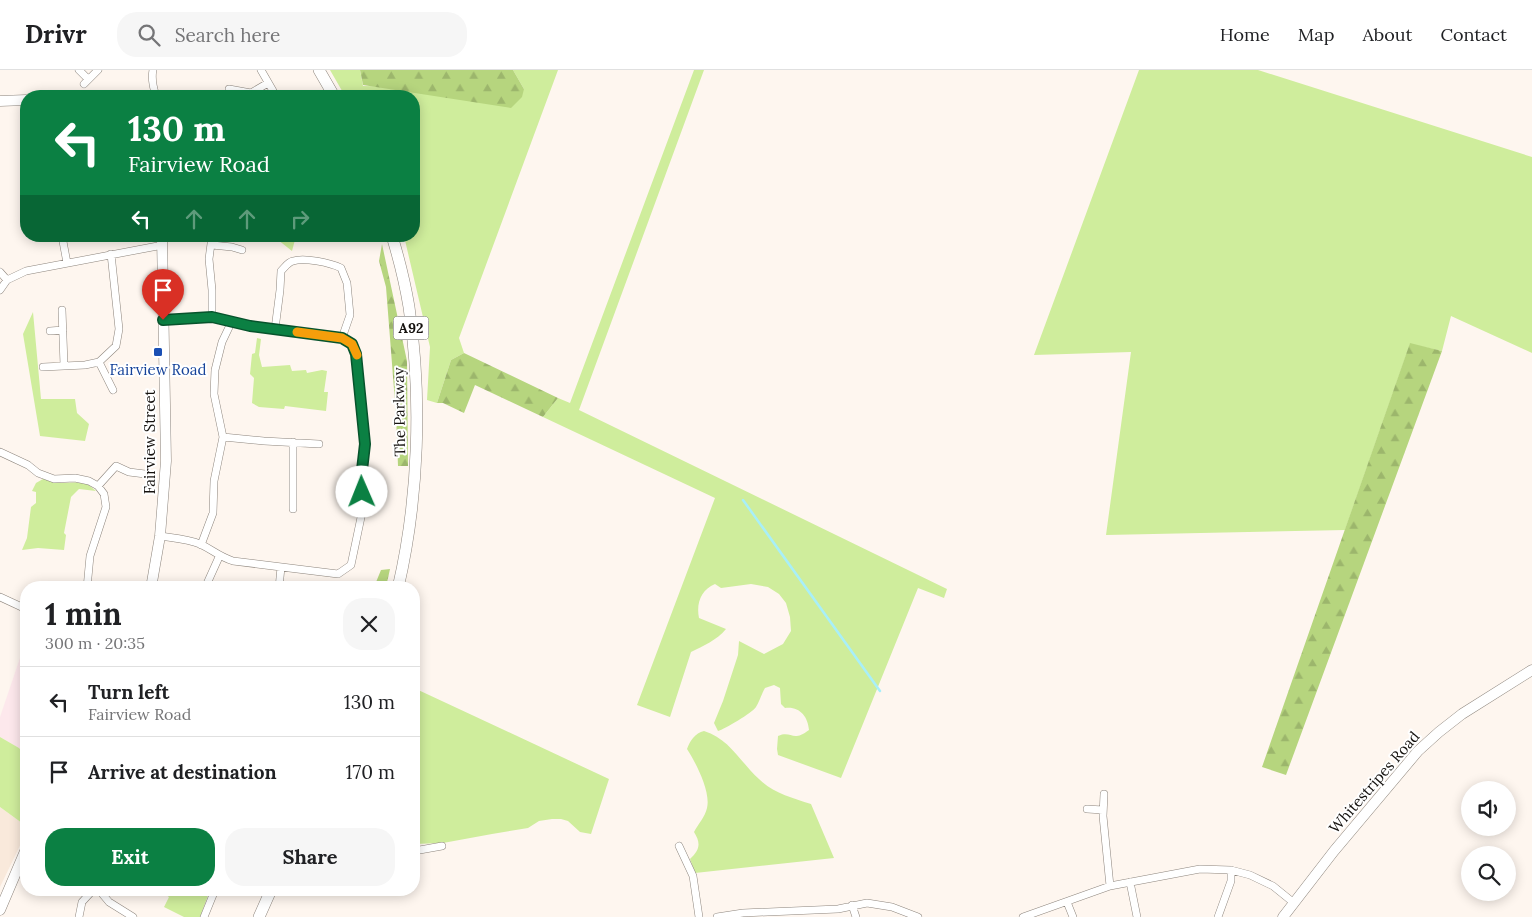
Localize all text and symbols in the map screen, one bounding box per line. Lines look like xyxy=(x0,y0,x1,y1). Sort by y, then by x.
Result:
search box xyxy=(117,12,467,57)
text: Drivr xyxy=(25,19,87,50)
icon: search xyxy=(135,21,163,49)
text: Search here xyxy=(175,23,280,47)
text: Home xyxy=(1220,23,1270,46)
text: Map xyxy=(1298,23,1334,46)
text: About xyxy=(1362,23,1412,46)
text: Contact xyxy=(1440,23,1507,46)
text: 130 m xyxy=(128,106,225,151)
icon: left xyxy=(45,110,110,175)
text: Fairview Road xyxy=(128,150,270,178)
icon: left xyxy=(127,205,155,233)
icon: ahead xyxy=(180,205,208,233)
icon: ahead xyxy=(233,205,261,233)
icon: right xyxy=(286,205,314,233)
pin xyxy=(142,269,184,320)
icon: arrive xyxy=(149,276,177,304)
road number: A92 xyxy=(394,317,428,340)
marker: Fairview Road xyxy=(152,346,164,358)
place label: Fairview Road xyxy=(110,360,206,379)
street label: The Parkway xyxy=(389,367,409,457)
street label: Fairview Street xyxy=(140,390,159,494)
position arrow xyxy=(335,465,387,517)
text: 1 min xyxy=(45,595,122,633)
button: close xyxy=(343,598,395,650)
text: 300 m · 20:35 xyxy=(45,633,145,653)
text: Turn left xyxy=(88,680,169,704)
icon: left xyxy=(45,688,73,716)
text: 130 m xyxy=(344,690,395,714)
text: Fairview Road xyxy=(88,704,191,724)
street label: Whitestripes Road xyxy=(1325,727,1423,837)
icon: arrive xyxy=(45,758,73,786)
text: Arrive at destination xyxy=(88,760,277,784)
text: 170 m xyxy=(346,760,395,784)
map controls xyxy=(1461,781,1516,901)
button: sound xyxy=(1461,781,1516,836)
button: Exit xyxy=(45,828,215,886)
button: Share xyxy=(225,828,395,886)
button: search xyxy=(1461,846,1516,901)

